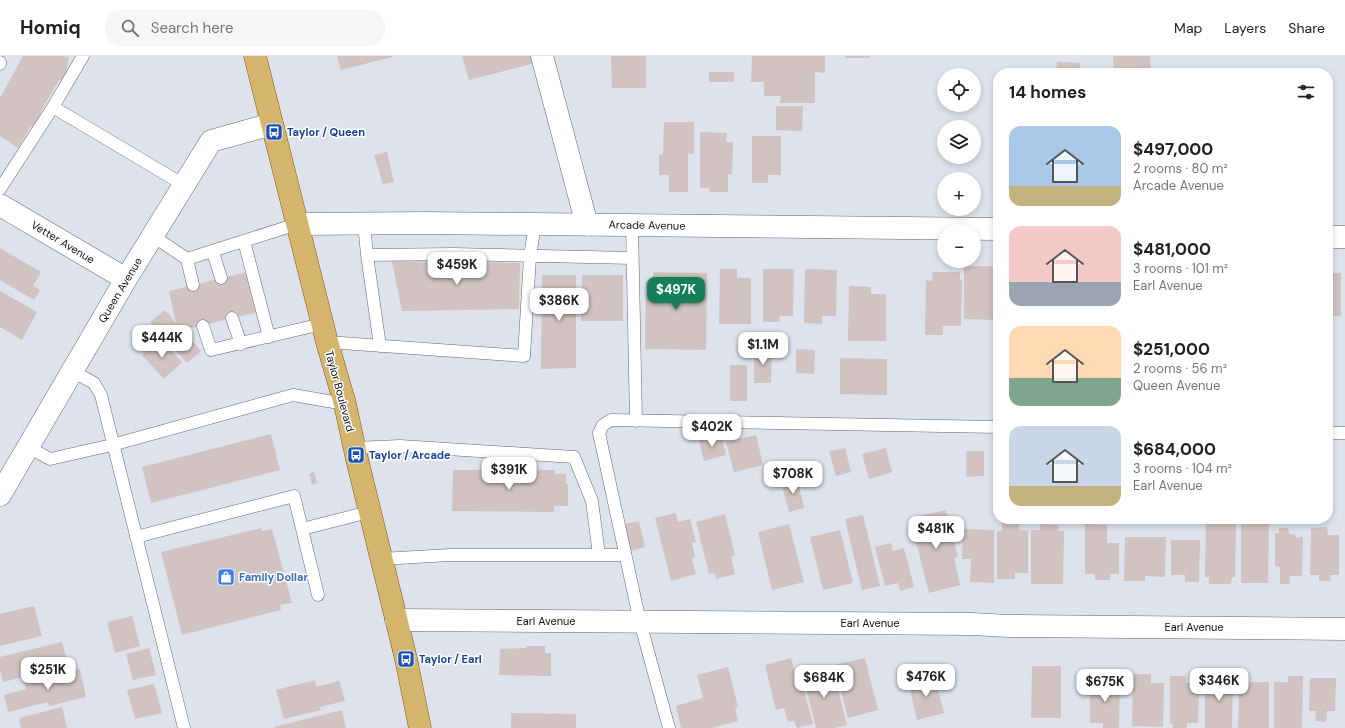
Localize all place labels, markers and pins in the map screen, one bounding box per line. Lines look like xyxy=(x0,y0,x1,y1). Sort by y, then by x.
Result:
bus stop icon: Taylor / Queen xyxy=(264,122,284,142)
place label: Taylor / Queen xyxy=(287,125,365,139)
pin: $459K xyxy=(429,252,485,286)
pin: $497K xyxy=(648,277,704,311)
pin: $386K xyxy=(531,288,587,322)
pin: $444K xyxy=(134,325,190,359)
pin: $1.1M xyxy=(735,332,791,366)
pin: $402K xyxy=(684,414,740,448)
bus stop icon: Taylor / Arcade xyxy=(346,445,366,465)
place label: Taylor / Arcade xyxy=(369,448,451,462)
pin: $391K xyxy=(481,457,537,491)
pin: $708K xyxy=(765,461,821,495)
pin: $481K xyxy=(908,516,964,550)
shop icon: Family Dollar xyxy=(216,567,236,587)
place label: Family Dollar xyxy=(239,570,308,584)
bus stop icon: Taylor / Earl xyxy=(396,649,416,669)
place label: Taylor / Earl xyxy=(419,652,482,666)
pin: $251K xyxy=(20,657,76,691)
pin: $476K xyxy=(898,664,954,698)
pin: $684K xyxy=(796,665,852,699)
pin: $346K xyxy=(1191,668,1247,702)
pin: $675K xyxy=(1077,669,1133,703)

